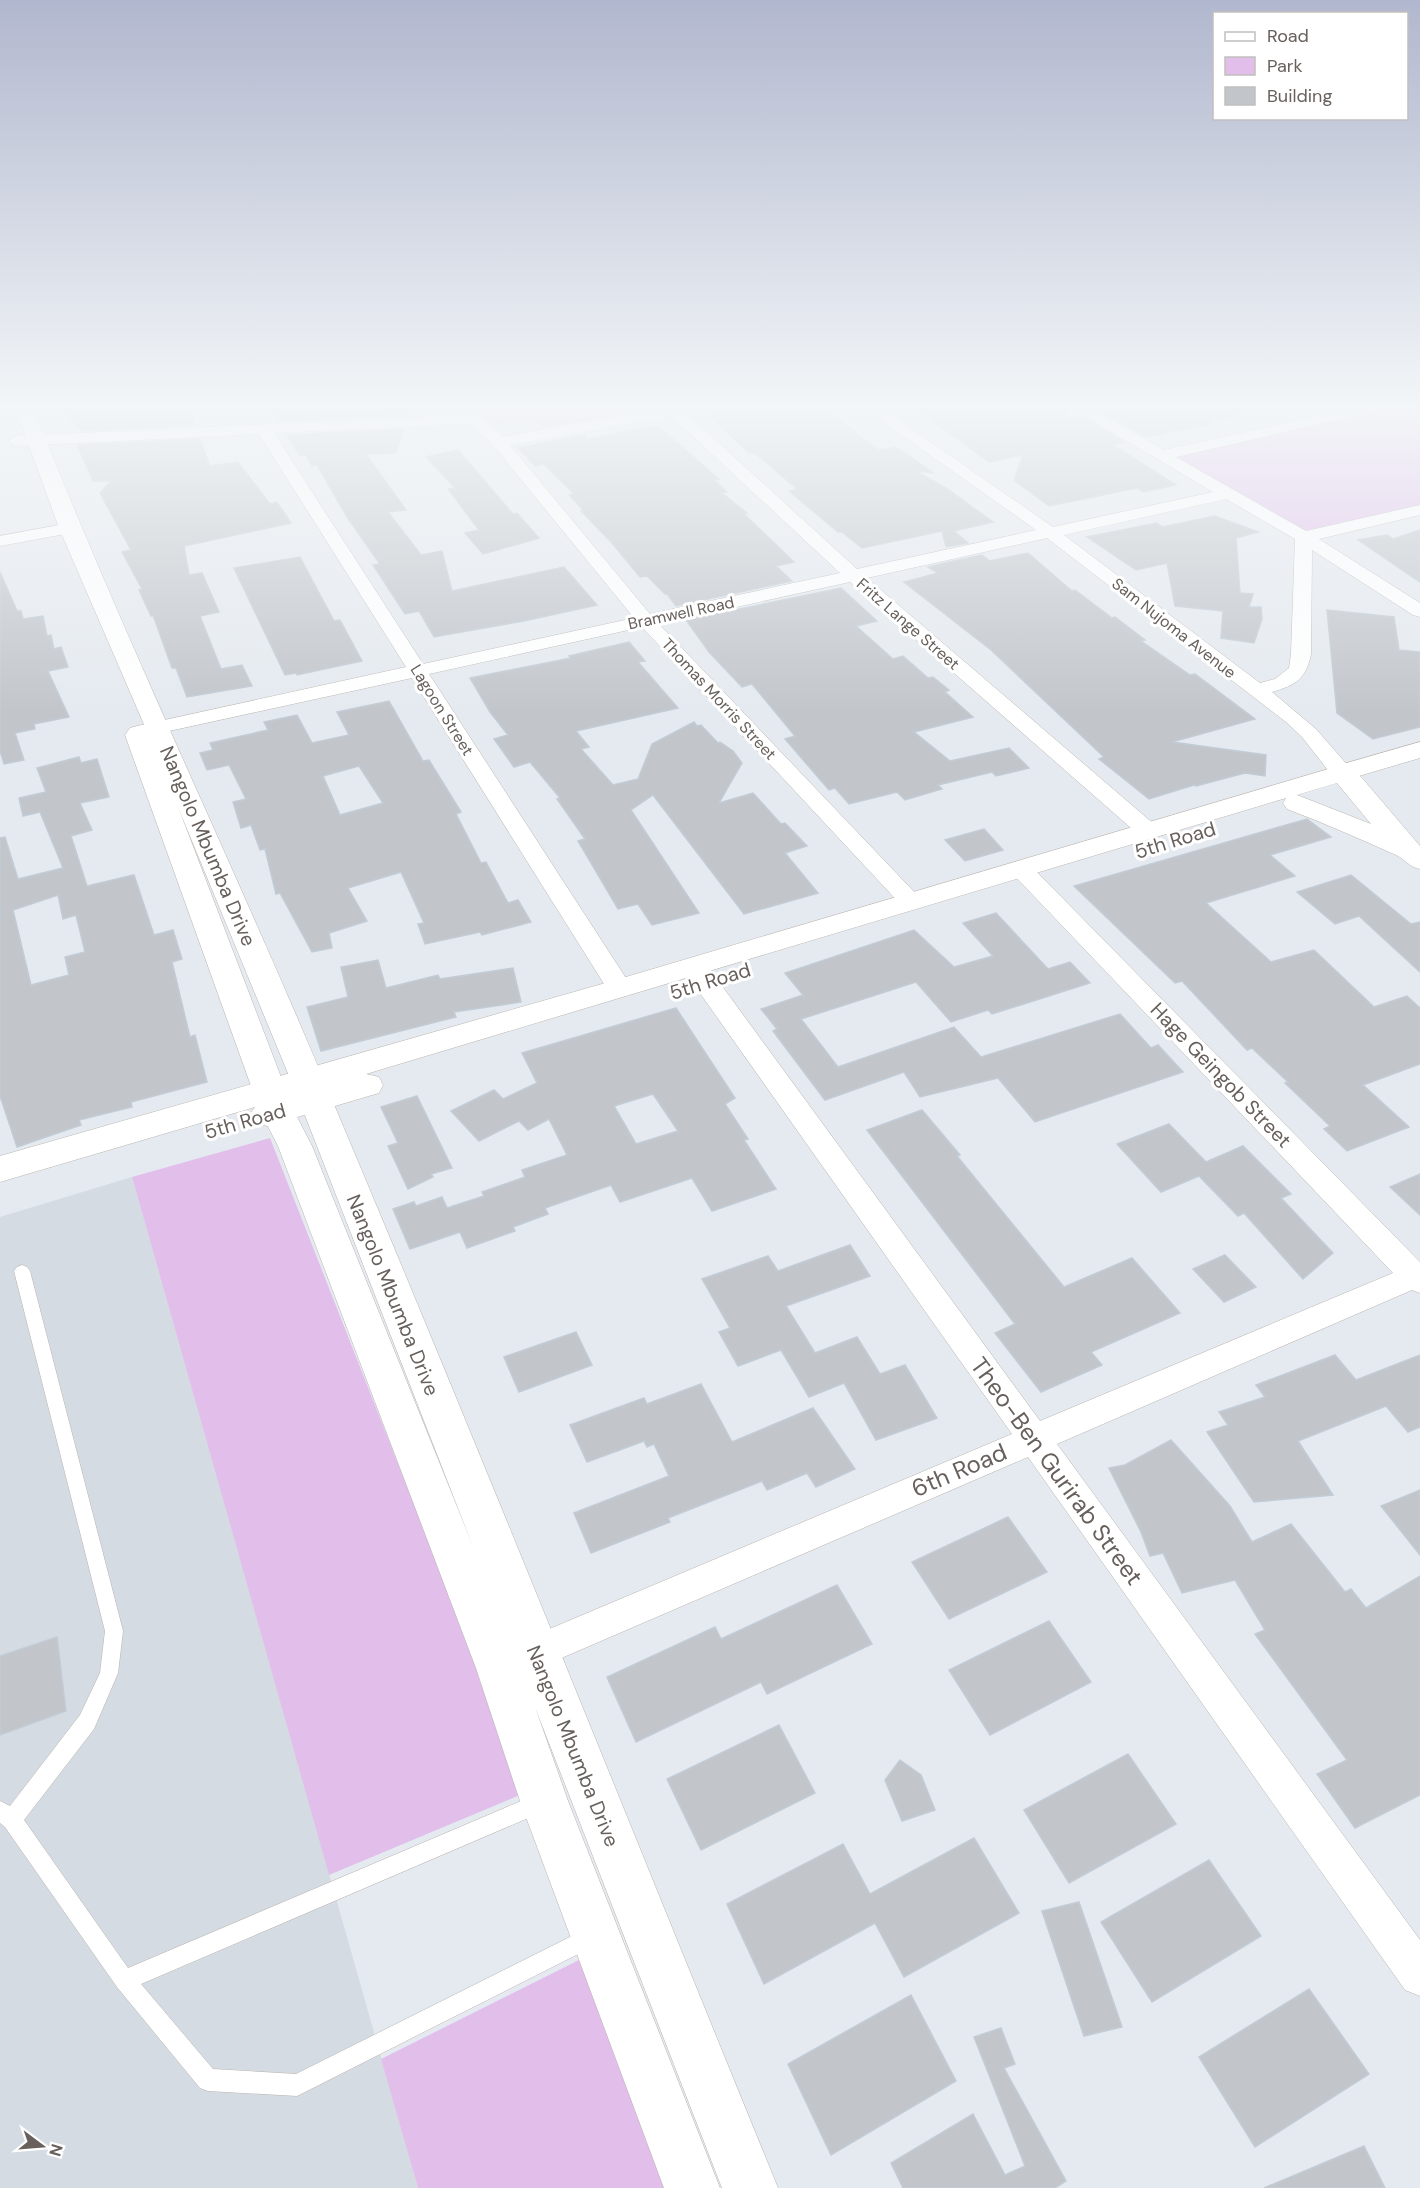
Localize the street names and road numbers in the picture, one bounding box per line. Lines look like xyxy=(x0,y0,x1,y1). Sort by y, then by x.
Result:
street label: Fritz Lange Street xyxy=(852,573,964,675)
street label: Sam Nujoma Avenue xyxy=(1108,573,1240,683)
street label: Bramwell Road xyxy=(626,591,736,635)
street label: Thomas Morris Street xyxy=(657,634,781,764)
street label: Lagoon Street xyxy=(406,661,478,759)
street label: Nangolo Mbumba Drive xyxy=(154,742,262,950)
street label: 5th Road xyxy=(1131,815,1219,865)
street label: 5th Road xyxy=(666,956,754,1006)
street label: Hage Geingob Street xyxy=(1145,997,1297,1153)
street label: 5th Road xyxy=(201,1097,289,1145)
street label: Nangolo Mbumba Drive xyxy=(341,1190,445,1400)
street label: Theo-Ben Gurirab Street xyxy=(964,1351,1150,1591)
street label: 6th Road xyxy=(907,1436,1011,1504)
street label: Nangolo Mbumba Drive xyxy=(521,1641,625,1851)

